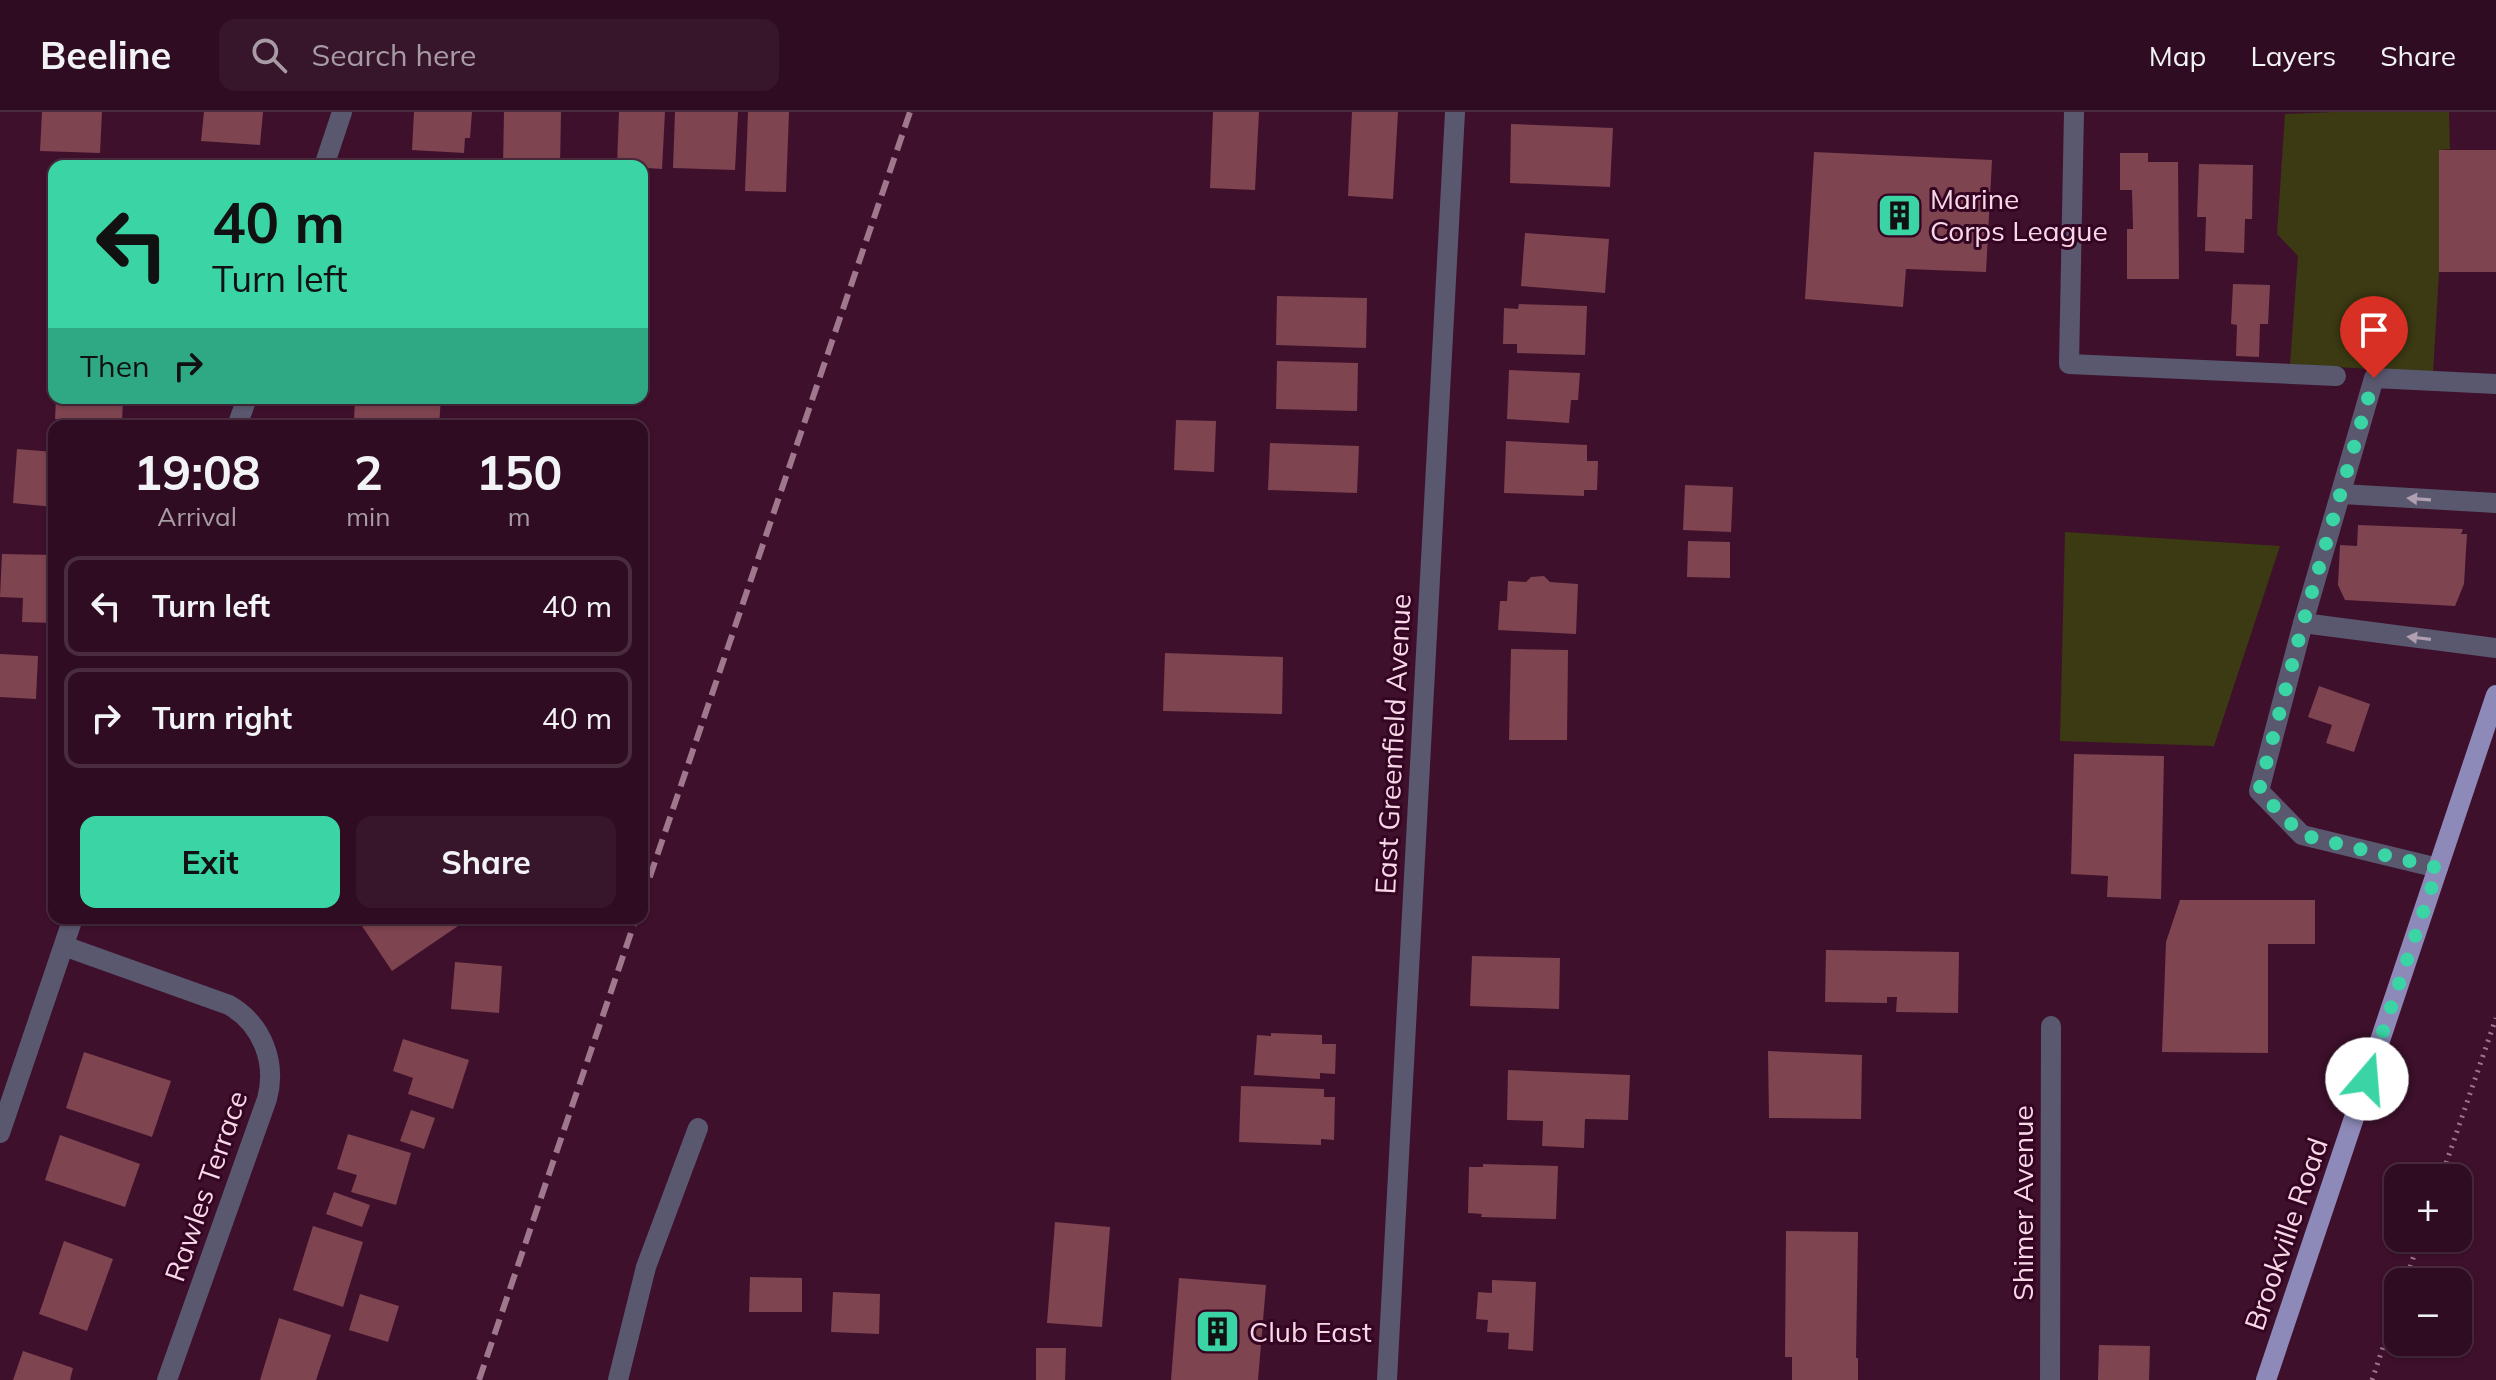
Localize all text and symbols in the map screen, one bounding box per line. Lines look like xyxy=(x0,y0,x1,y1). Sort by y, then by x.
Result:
search box xyxy=(219,19,779,91)
text: Beeline xyxy=(40,31,171,79)
icon: search xyxy=(247,33,291,77)
text: Search here xyxy=(311,36,476,74)
text: Map xyxy=(2149,38,2206,73)
text: Layers xyxy=(2250,38,2336,73)
text: Share xyxy=(2380,38,2456,73)
place label: Marine Corps League xyxy=(1930,181,2108,248)
text: 40 m xyxy=(212,187,345,257)
building icon: Marine Corps League xyxy=(1875,191,1923,239)
icon: left xyxy=(80,192,184,296)
text: Turn left xyxy=(212,256,348,301)
pin xyxy=(2340,296,2408,378)
icon: arrive xyxy=(2352,308,2396,352)
icon: right xyxy=(166,344,210,388)
text: Then xyxy=(80,347,150,385)
text: 19:08 xyxy=(134,442,261,502)
text: 2 xyxy=(354,442,383,502)
text: 150 xyxy=(476,442,562,502)
one-way arrow xyxy=(2406,492,2431,505)
text: Arrival xyxy=(157,500,237,533)
text: min xyxy=(346,500,390,533)
text: m xyxy=(508,500,531,533)
icon: left xyxy=(84,584,128,628)
text: Turn left xyxy=(152,587,270,625)
text: 40 m xyxy=(542,587,612,625)
street label: East Greenfield Avenue xyxy=(1367,593,1418,895)
one-way arrow xyxy=(2406,632,2431,645)
icon: right xyxy=(84,696,128,740)
text: Turn right xyxy=(152,699,292,737)
text: 40 m xyxy=(542,699,612,737)
button: Exit xyxy=(80,816,340,908)
button: Share xyxy=(356,816,616,908)
position arrow xyxy=(2325,1037,2409,1121)
street label: Rawles Terrace xyxy=(157,1086,255,1286)
street label: Shimer Avenue xyxy=(2005,1105,2040,1301)
street label: Brookville Road xyxy=(2236,1133,2335,1335)
map controls xyxy=(2384,1164,2472,1356)
button: + xyxy=(2384,1164,2472,1252)
button: − xyxy=(2384,1268,2472,1356)
building icon: Club East xyxy=(1194,1308,1242,1356)
place label: Club East xyxy=(1249,1314,1372,1349)

